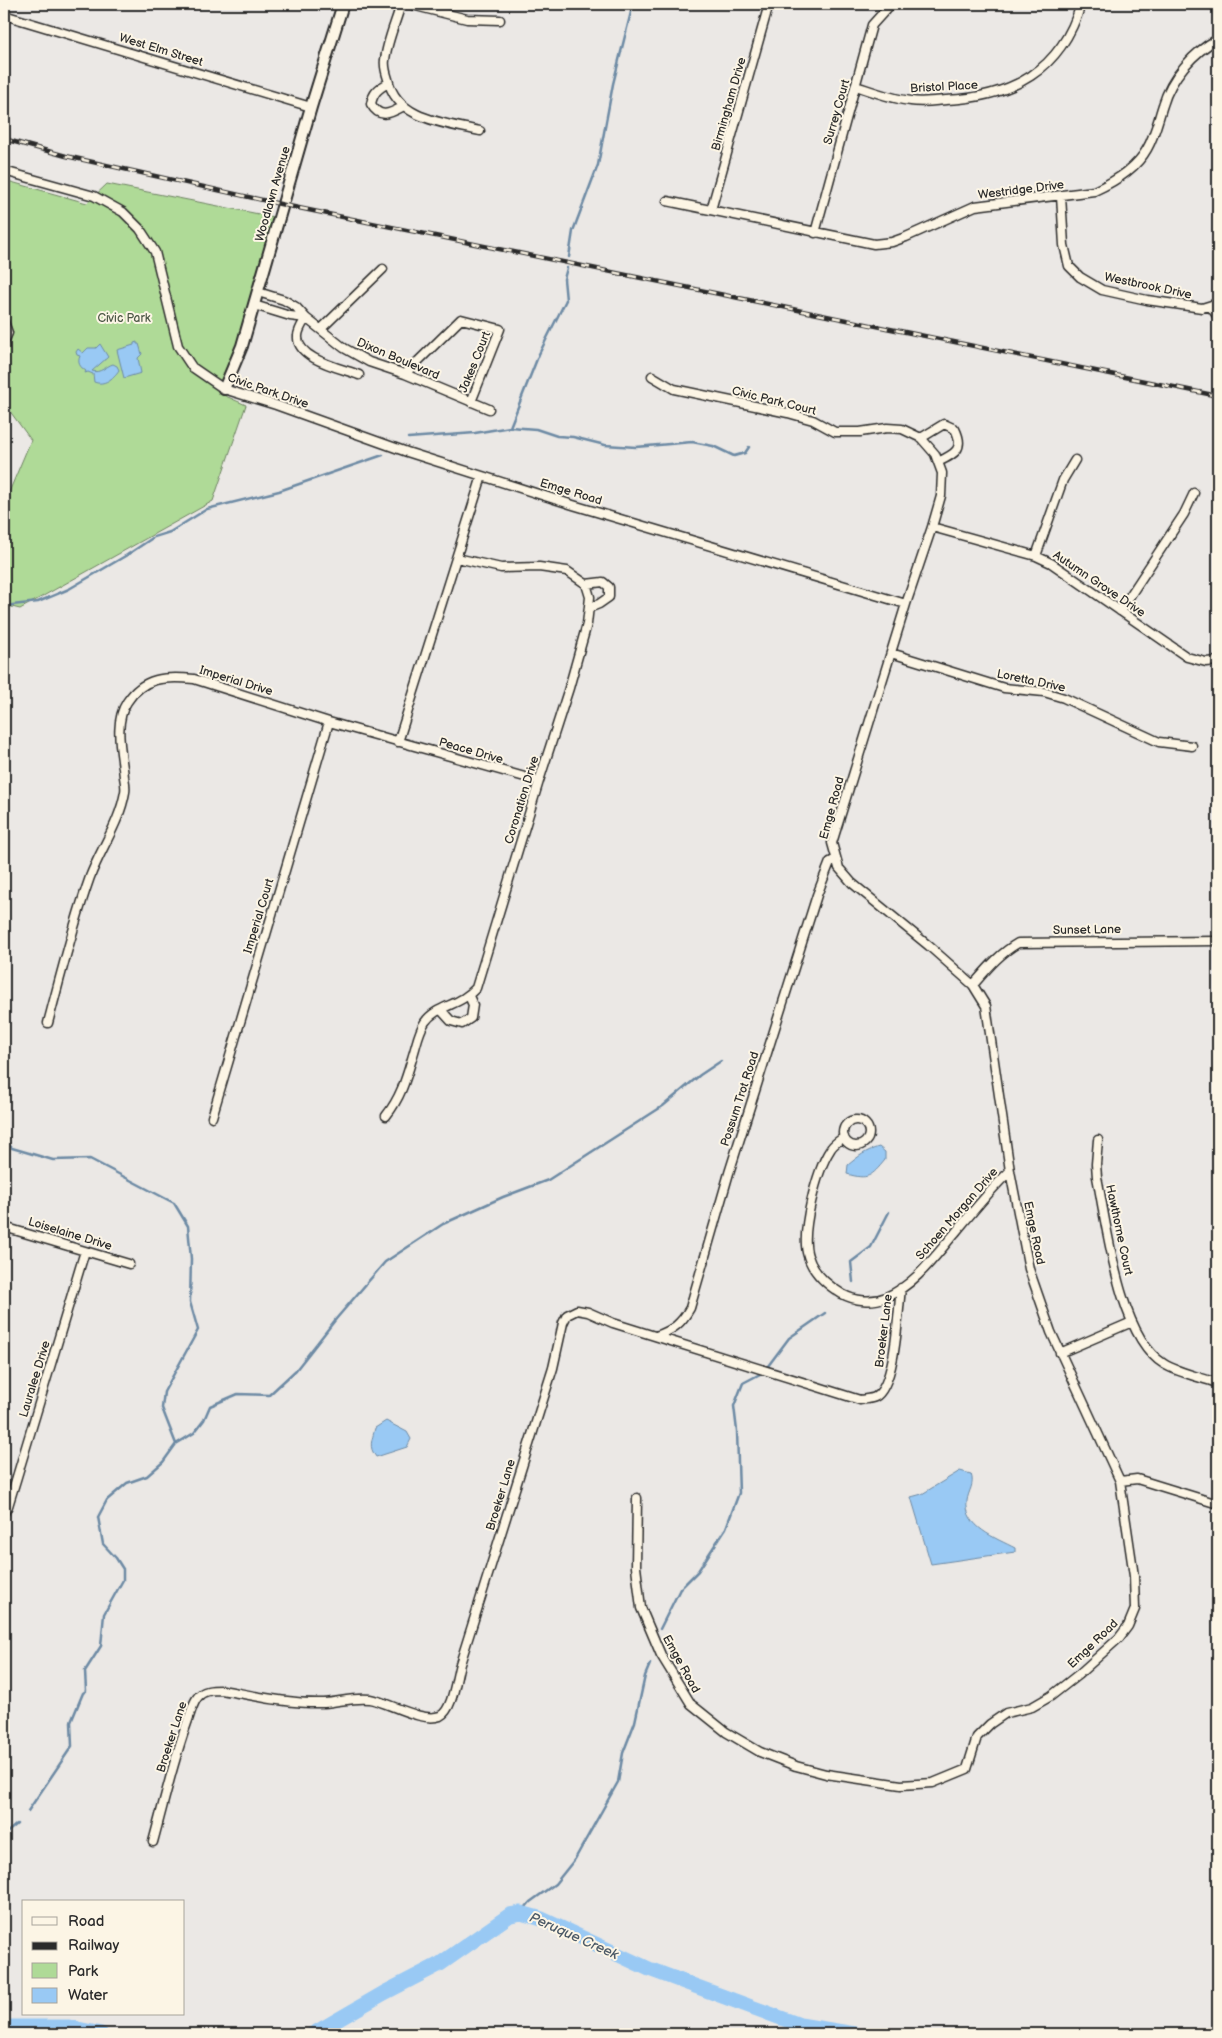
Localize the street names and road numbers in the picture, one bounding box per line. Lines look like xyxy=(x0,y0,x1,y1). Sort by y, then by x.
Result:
street label: West Elm Street xyxy=(117,30,205,70)
street label: Birmingham Drive xyxy=(708,56,750,152)
street label: Surrey Court xyxy=(821,77,854,146)
street label: Bristol Place xyxy=(910,78,978,96)
street label: Woodlawn Avenue xyxy=(252,145,294,243)
street label: Westridge Drive xyxy=(977,177,1065,203)
street label: Westbrook Drive xyxy=(1103,269,1193,303)
street label: Jakes Court xyxy=(456,329,494,395)
street label: Dixon Boulevard xyxy=(354,335,442,383)
street label: Civic Park Drive xyxy=(226,370,310,412)
street label: Civic Park Court xyxy=(730,383,818,419)
street label: Emge Road xyxy=(538,475,604,509)
street label: Autumn Grove Drive xyxy=(1050,548,1148,620)
street label: Imperial Drive xyxy=(198,663,274,699)
street label: Loretta Drive xyxy=(995,666,1067,696)
street label: Peace Drive xyxy=(437,735,505,767)
street label: Coronation Drive xyxy=(501,754,543,846)
street label: Emge Road xyxy=(816,775,848,841)
street label: Imperial Court xyxy=(240,876,278,955)
street label: Sunset Lane xyxy=(1053,922,1121,938)
street label: Possum Trot Road xyxy=(718,1050,762,1148)
street label: Schoen Morgan Drive xyxy=(913,1165,1001,1263)
street label: Hawthorne Court xyxy=(1102,1183,1136,1277)
street label: Emge Road xyxy=(1020,1200,1048,1266)
street label: Loiselaine Drive xyxy=(26,1214,114,1254)
street label: Broeker Lane xyxy=(872,1293,896,1369)
street label: Lauralee Drive xyxy=(16,1339,54,1419)
street label: Broeker Lane xyxy=(483,1458,519,1532)
street label: Emge Road xyxy=(1065,1616,1121,1672)
street label: Emge Road xyxy=(659,1632,703,1696)
street label: Broeker Lane xyxy=(153,1700,191,1774)

